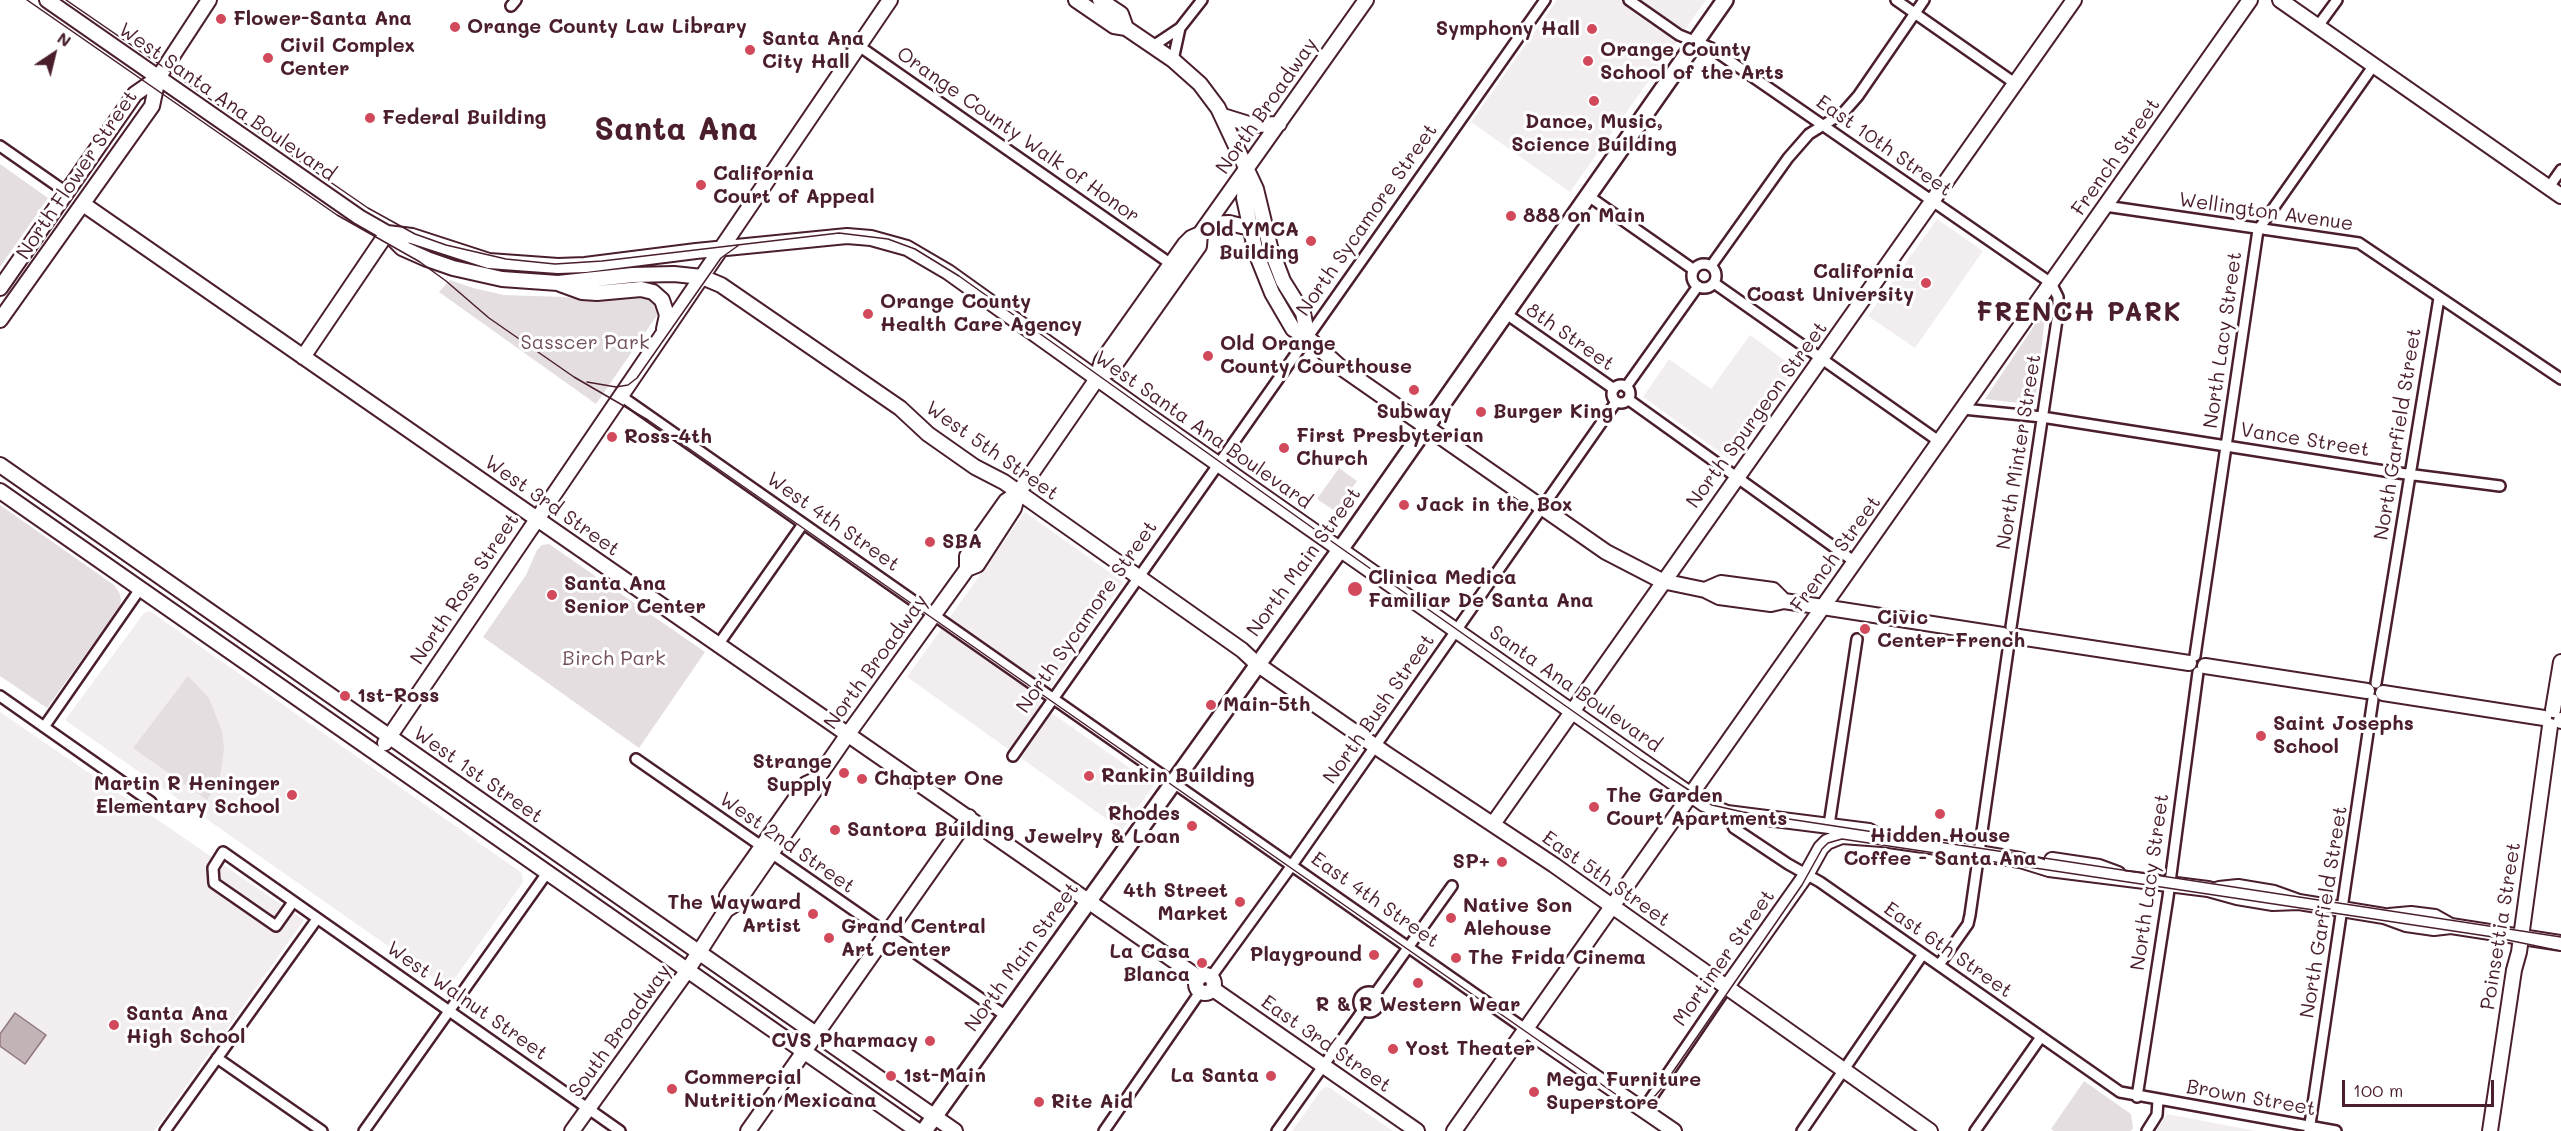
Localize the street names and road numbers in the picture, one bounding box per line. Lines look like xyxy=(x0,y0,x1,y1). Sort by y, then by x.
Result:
street label: West Santa Ana Boulevard xyxy=(114,18,340,186)
street label: North Broadway xyxy=(1211,33,1323,179)
street label: Orange County Walk of Honor xyxy=(892,42,1144,228)
street label: North Flower Street xyxy=(11,86,143,264)
street label: East 10th Street xyxy=(1811,90,1957,202)
street label: French Street xyxy=(2067,94,2165,220)
street label: North Sycamore Street xyxy=(1291,119,1443,321)
street label: Wellington Avenue xyxy=(2177,188,2355,236)
street label: North Lacy Street xyxy=(2199,250,2247,430)
street label: 8th Street xyxy=(1521,298,1619,376)
street label: North Spurgeon Street xyxy=(1681,317,1833,513)
street label: North Garfield Street xyxy=(2369,326,2427,542)
street label: West Santa Ana Boulevard xyxy=(1090,346,1316,514)
street label: North Minter Street xyxy=(1992,353,2046,551)
street label: West 5th Street xyxy=(921,396,1063,506)
street label: Vance Street xyxy=(2239,418,2371,462)
street label: West 3rd Street xyxy=(480,450,624,562)
street label: West 4th Street xyxy=(762,467,904,577)
street label: North Main Street xyxy=(1242,483,1366,641)
street label: French Street xyxy=(1786,491,1886,617)
street label: North Ross Street xyxy=(405,509,525,669)
street label: North Sycamore Street xyxy=(1011,516,1163,718)
street label: North Broadway xyxy=(819,590,933,734)
street label: Santa Ana Boulevard xyxy=(1484,620,1666,758)
street label: North Bush Street xyxy=(1318,629,1440,789)
street label: West 1st Street xyxy=(409,721,547,829)
street label: West 2nd Street xyxy=(715,787,859,899)
street label: North Lacy Street xyxy=(2126,792,2174,972)
street label: North Garfield Street xyxy=(2295,804,2353,1020)
street label: East 5th Street xyxy=(1537,826,1675,932)
street label: Poinsettia Street xyxy=(2476,840,2526,1012)
street label: East 4th Street xyxy=(1306,847,1444,953)
street label: North Main Street xyxy=(960,878,1084,1036)
street label: Mortimer Street xyxy=(1668,885,1780,1031)
street label: East 6th Street xyxy=(1879,897,2017,1003)
street label: West Walnut Street xyxy=(382,936,552,1066)
street label: South Broadway xyxy=(564,960,676,1102)
street label: East 3rd Street xyxy=(1256,990,1396,1098)
street label: Brown Street xyxy=(2184,1075,2318,1121)

